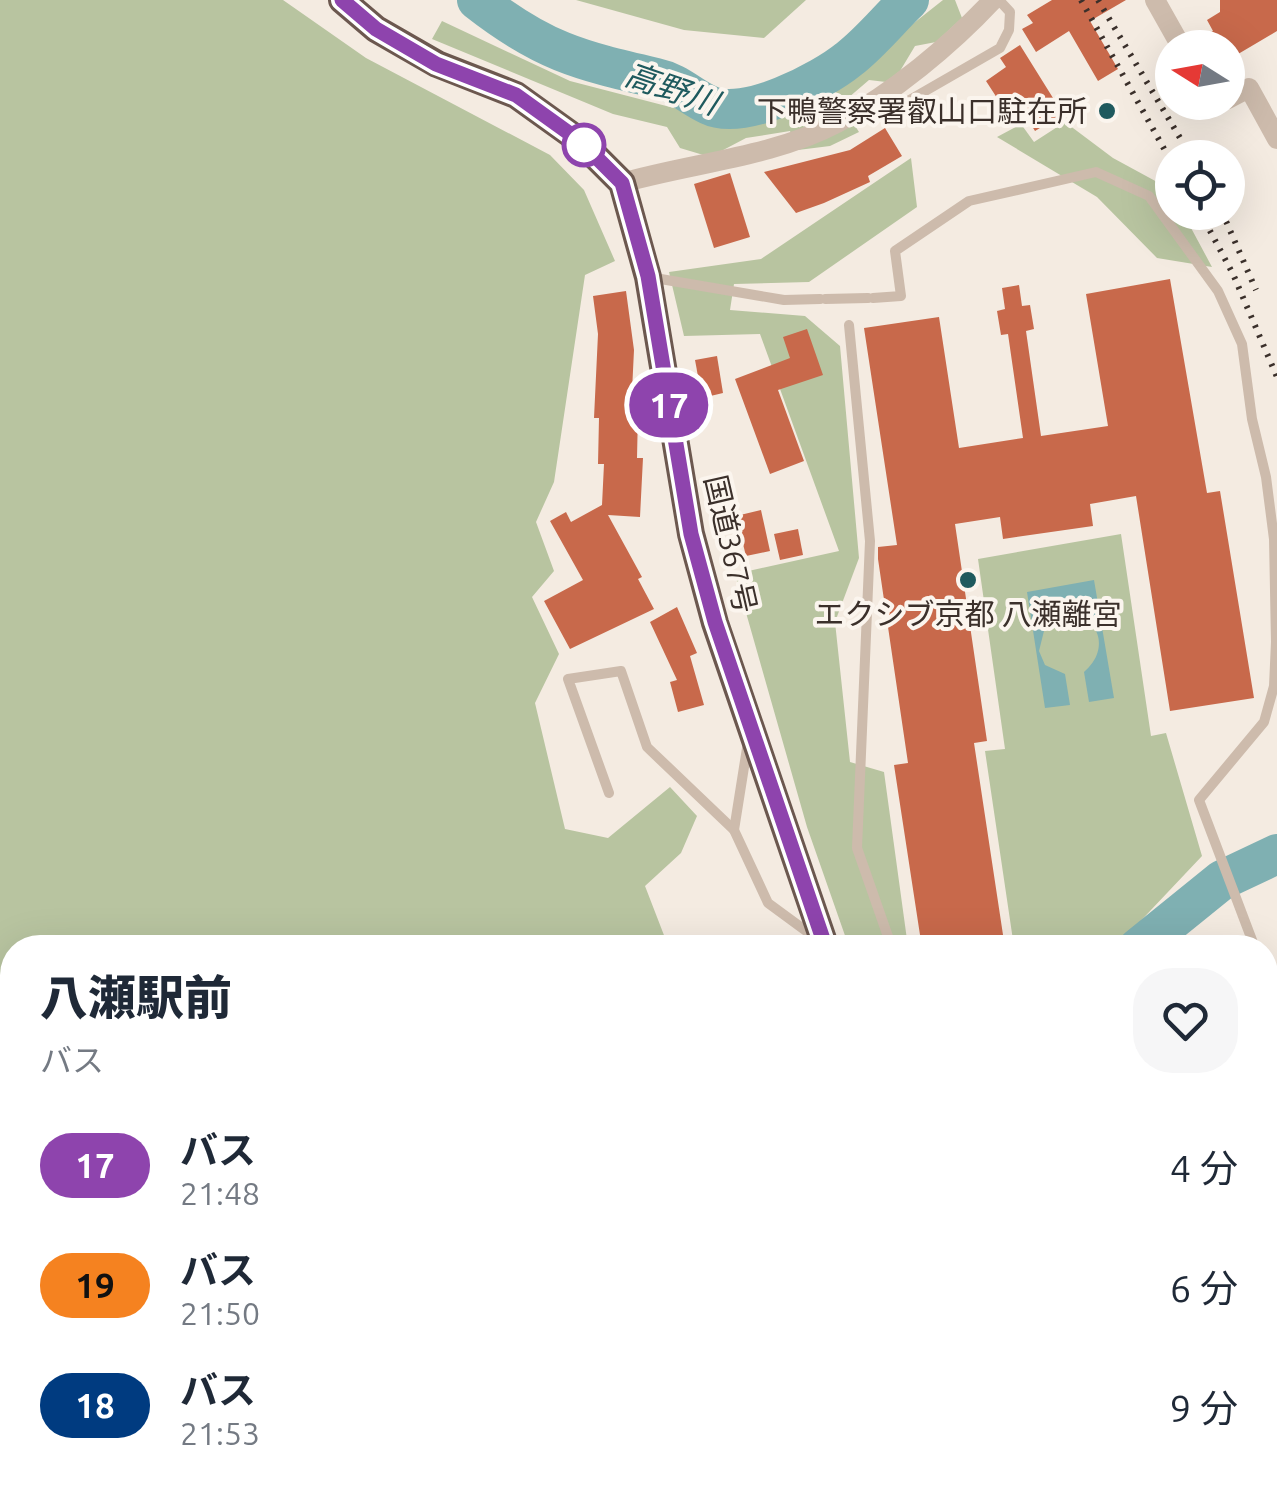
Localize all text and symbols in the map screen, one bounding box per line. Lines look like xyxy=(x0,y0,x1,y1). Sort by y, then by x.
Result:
north arrow xyxy=(1155,30,1245,120)
map controls xyxy=(1155,30,1245,230)
water label: 高野川 xyxy=(621,55,726,122)
place label: 下鴨警察署叡山口駐在所 xyxy=(757,94,1087,128)
marker: 下鴨警察署叡山口駐在所 xyxy=(1096,100,1118,122)
unlabelled marker xyxy=(563,124,605,166)
button: locate xyxy=(1155,140,1245,230)
line badge: 17 xyxy=(624,372,714,438)
text: 17 xyxy=(649,385,689,425)
street label: 国道367号 xyxy=(699,472,763,616)
marker: エクシブ京都 八瀬離宮 xyxy=(957,569,979,591)
place label: エクシブ京都 八瀬離宮 xyxy=(815,597,1121,631)
button: heart xyxy=(1133,968,1238,1073)
text: 八瀬駅前 xyxy=(40,970,232,1024)
text: バス xyxy=(40,1042,104,1078)
text: バス xyxy=(180,1129,256,1171)
text: 17 xyxy=(75,1145,115,1185)
text: 4 分 xyxy=(1170,1147,1238,1189)
text: 21:48 xyxy=(180,1175,260,1211)
text: バス xyxy=(180,1249,256,1291)
text: 19 xyxy=(75,1265,115,1305)
text: 6 分 xyxy=(1170,1267,1238,1309)
text: 21:50 xyxy=(180,1295,260,1331)
text: バス xyxy=(180,1369,256,1411)
text: 18 xyxy=(75,1385,115,1425)
text: 9 分 xyxy=(1170,1387,1238,1429)
text: 21:53 xyxy=(180,1415,260,1451)

